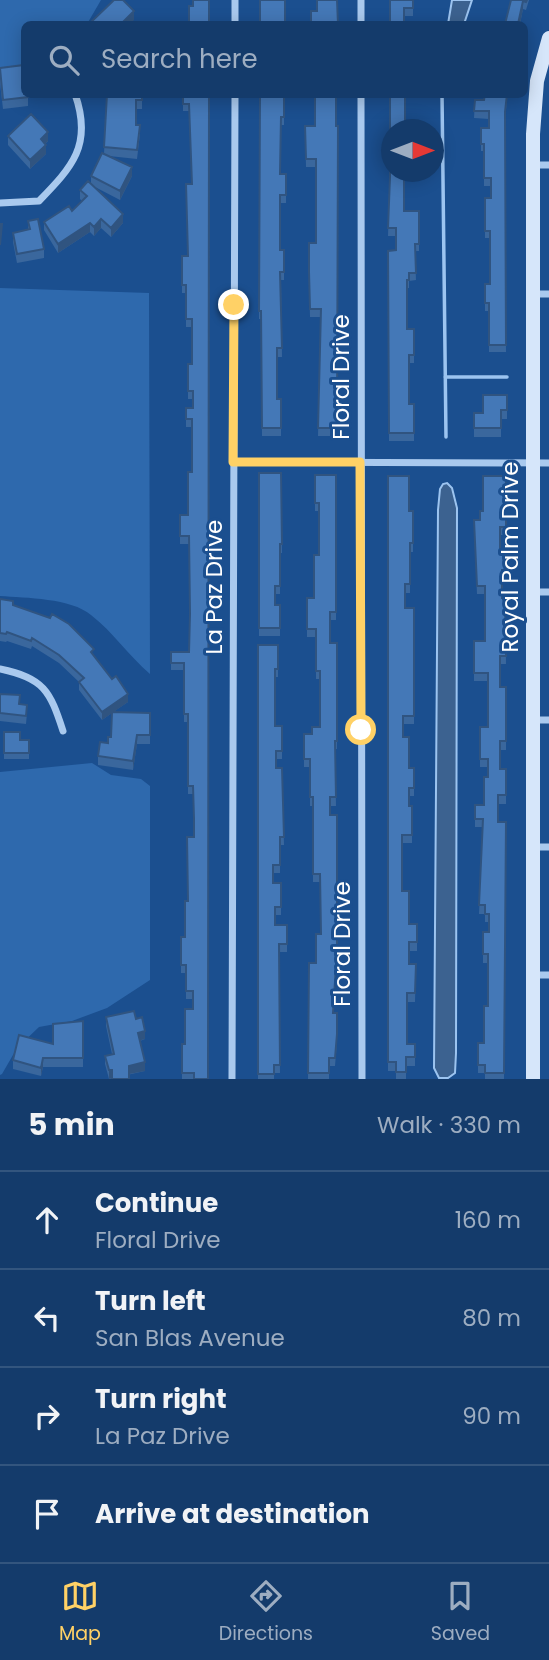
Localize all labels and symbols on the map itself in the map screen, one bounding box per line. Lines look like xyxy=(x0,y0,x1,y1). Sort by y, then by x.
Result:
north arrow xyxy=(381,119,444,182)
route end xyxy=(218,289,249,320)
street label: Floral Drive xyxy=(325,314,357,440)
street label: Royal Palm Drive xyxy=(494,461,526,653)
street label: La Paz Drive xyxy=(198,520,230,654)
route start xyxy=(345,714,376,745)
street label: Floral Drive xyxy=(326,881,358,1007)

